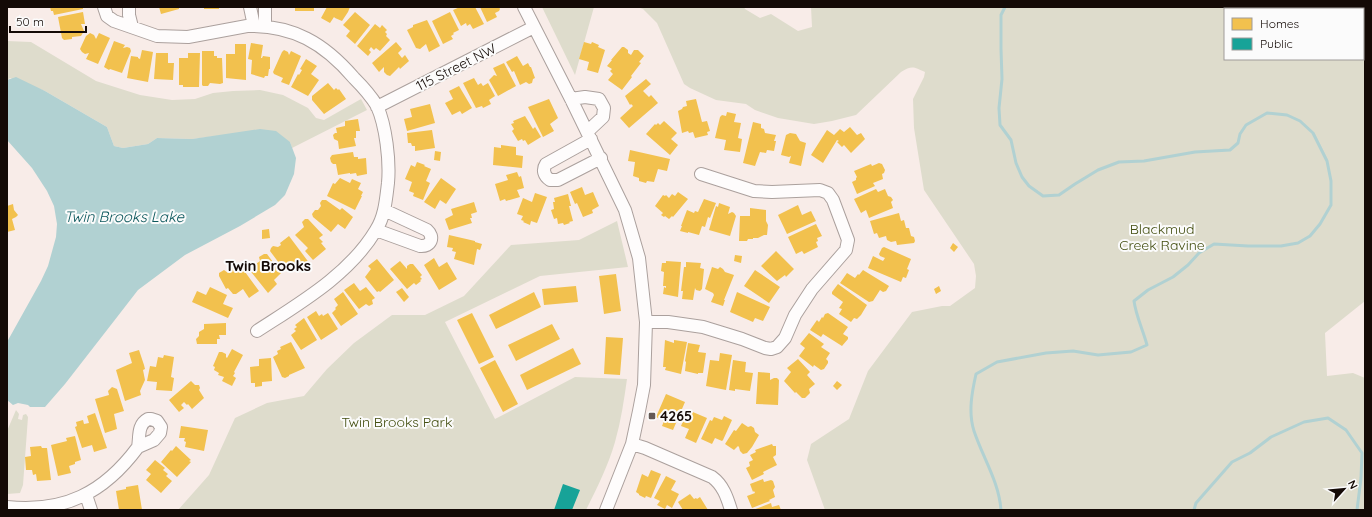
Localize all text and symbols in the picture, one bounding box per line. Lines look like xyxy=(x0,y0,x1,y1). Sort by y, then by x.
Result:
scale bar xyxy=(10,8,86,34)
legend xyxy=(1224,8,1364,60)
text: 50 m xyxy=(16,14,44,29)
text: Homes xyxy=(1260,16,1300,31)
text: Public xyxy=(1260,36,1293,51)
street label: 115 Street NW xyxy=(413,39,500,95)
water label: Twin Brooks Lake xyxy=(64,207,185,226)
park label: Blackmud Creek Ravine xyxy=(1119,220,1205,254)
district label: Twin Brooks xyxy=(225,256,311,275)
place label: 4265 xyxy=(660,407,692,425)
marker: 4265 xyxy=(647,411,657,421)
park label: Twin Brooks Park xyxy=(342,413,452,431)
north arrow xyxy=(1324,469,1364,509)
text: N xyxy=(1345,478,1361,491)

